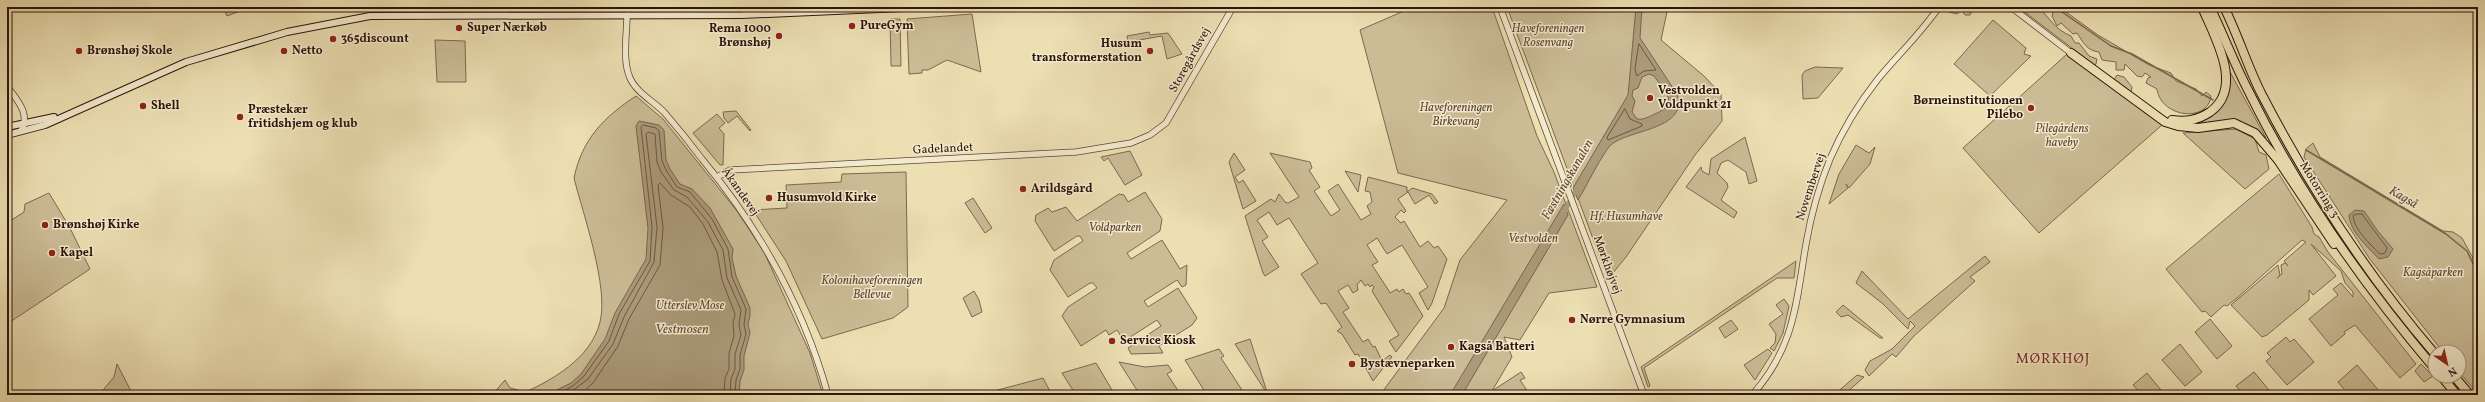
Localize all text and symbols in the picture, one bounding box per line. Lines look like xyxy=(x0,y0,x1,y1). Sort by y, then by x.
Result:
place label: PureGym xyxy=(860,18,914,34)
place label: Super Nærkøb xyxy=(467,20,547,36)
place label: Rema 1000 Brønshøj xyxy=(709,21,771,51)
marker: PureGym xyxy=(847,21,857,31)
park label: Haveforeningen Rosenvang xyxy=(1511,21,1585,51)
marker: Super Nærkøb xyxy=(454,23,464,33)
street label: Storegårdsvej xyxy=(1166,25,1214,95)
place label: 365discount xyxy=(341,31,409,47)
marker: Rema 1000 Brønshøj xyxy=(774,31,784,41)
marker: 365discount xyxy=(328,34,338,44)
place label: Husum transformerstation xyxy=(1032,36,1142,66)
place label: Brønshøj Skole xyxy=(87,43,172,59)
place label: Netto xyxy=(292,43,323,59)
marker: Brønshøj Skole xyxy=(74,46,84,56)
marker: Netto xyxy=(279,46,289,56)
marker: Husum transformerstation xyxy=(1145,46,1155,56)
place label: Vestvolden Voldpunkt 21 xyxy=(1658,83,1732,113)
marker: Vestvolden Voldpunkt 21 xyxy=(1645,93,1655,103)
place label: Børneinstitutionen Pilebo xyxy=(1913,93,2023,123)
place label: Shell xyxy=(151,98,180,114)
park label: Haveforeningen Birkevang xyxy=(1419,100,1493,130)
marker: Shell xyxy=(138,101,148,111)
place label: Præstekær fritidshjem og klub xyxy=(248,102,357,132)
marker: Børneinstitutionen Pilebo xyxy=(2026,103,2036,113)
marker: Præstekær fritidshjem og klub xyxy=(235,112,245,122)
park label: Pilegårdens haveby xyxy=(2035,121,2089,151)
water label: Fæstningskanalen xyxy=(1538,136,1598,224)
street label: Gadelandet xyxy=(912,139,974,159)
street label: Novembervej xyxy=(1793,151,1829,223)
street label: Motorring 3 xyxy=(2295,159,2343,221)
street label: Åkandevej xyxy=(717,164,763,219)
place label: Arildsgård xyxy=(1031,181,1093,197)
water label: Kagså xyxy=(2385,182,2421,214)
marker: Arildsgård xyxy=(1018,184,1028,194)
place label: Husumvold Kirke xyxy=(777,190,877,206)
marker: Husumvold Kirke xyxy=(764,193,774,203)
park label: Hf. Husumhave xyxy=(1589,209,1663,225)
place label: Brønshøj Kirke xyxy=(53,217,139,233)
marker: Brønshøj Kirke xyxy=(40,220,50,230)
park label: Voldparken xyxy=(1088,220,1142,236)
park label: Vestvolden xyxy=(1508,231,1558,247)
street label: Mørkhøjvej xyxy=(1589,234,1625,296)
place label: Kapel xyxy=(60,245,93,261)
marker: Kapel xyxy=(47,248,57,258)
park label: Kagsåparken xyxy=(2403,265,2463,281)
park label: Kolonihaveforeningen Bellevue xyxy=(821,273,923,303)
park label: Utterslev Mose xyxy=(656,298,725,314)
place label: Nørre Gymnasium xyxy=(1580,312,1686,328)
marker: Nørre Gymnasium xyxy=(1567,315,1577,325)
water label: Vestmosen xyxy=(655,321,709,339)
place label: Service Kiosk xyxy=(1120,333,1197,349)
marker: Service Kiosk xyxy=(1107,336,1117,346)
place label: Kagså Batteri xyxy=(1459,339,1535,355)
marker: Kagså Batteri xyxy=(1446,342,1456,352)
north arrow xyxy=(2427,344,2467,384)
district label: MØRKHØJ xyxy=(2016,350,2090,369)
place label: Bystævneparken xyxy=(1360,356,1455,372)
marker: Bystævneparken xyxy=(1347,359,1357,369)
text: N xyxy=(2444,363,2459,380)

